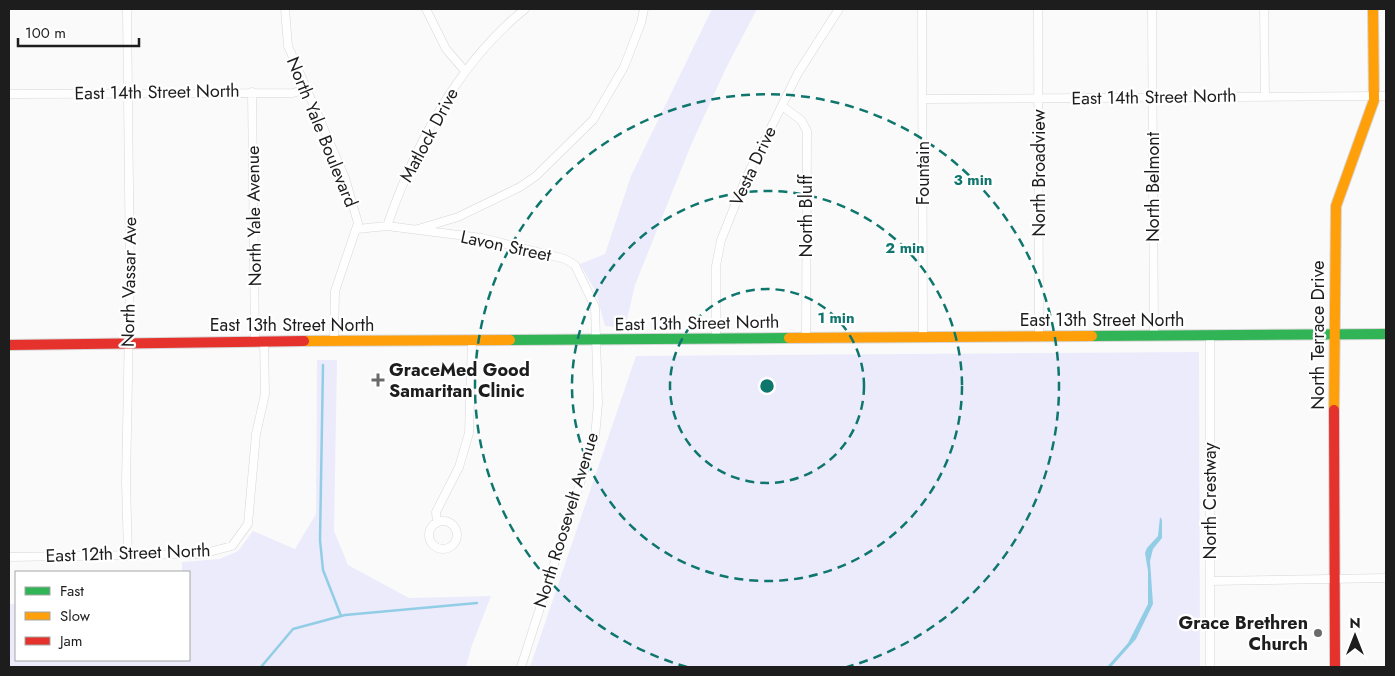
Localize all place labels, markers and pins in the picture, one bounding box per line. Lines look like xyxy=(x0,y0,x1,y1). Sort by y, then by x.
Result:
place label: GraceMed Good Samaritan Clinic xyxy=(389,357,530,404)
marker: GraceMed Good Samaritan Clinic xyxy=(371,373,385,387)
centre of rings xyxy=(758,377,776,395)
place label: Grace Brethren Church xyxy=(1178,610,1308,657)
marker: Grace Brethren Church xyxy=(1312,627,1324,639)

